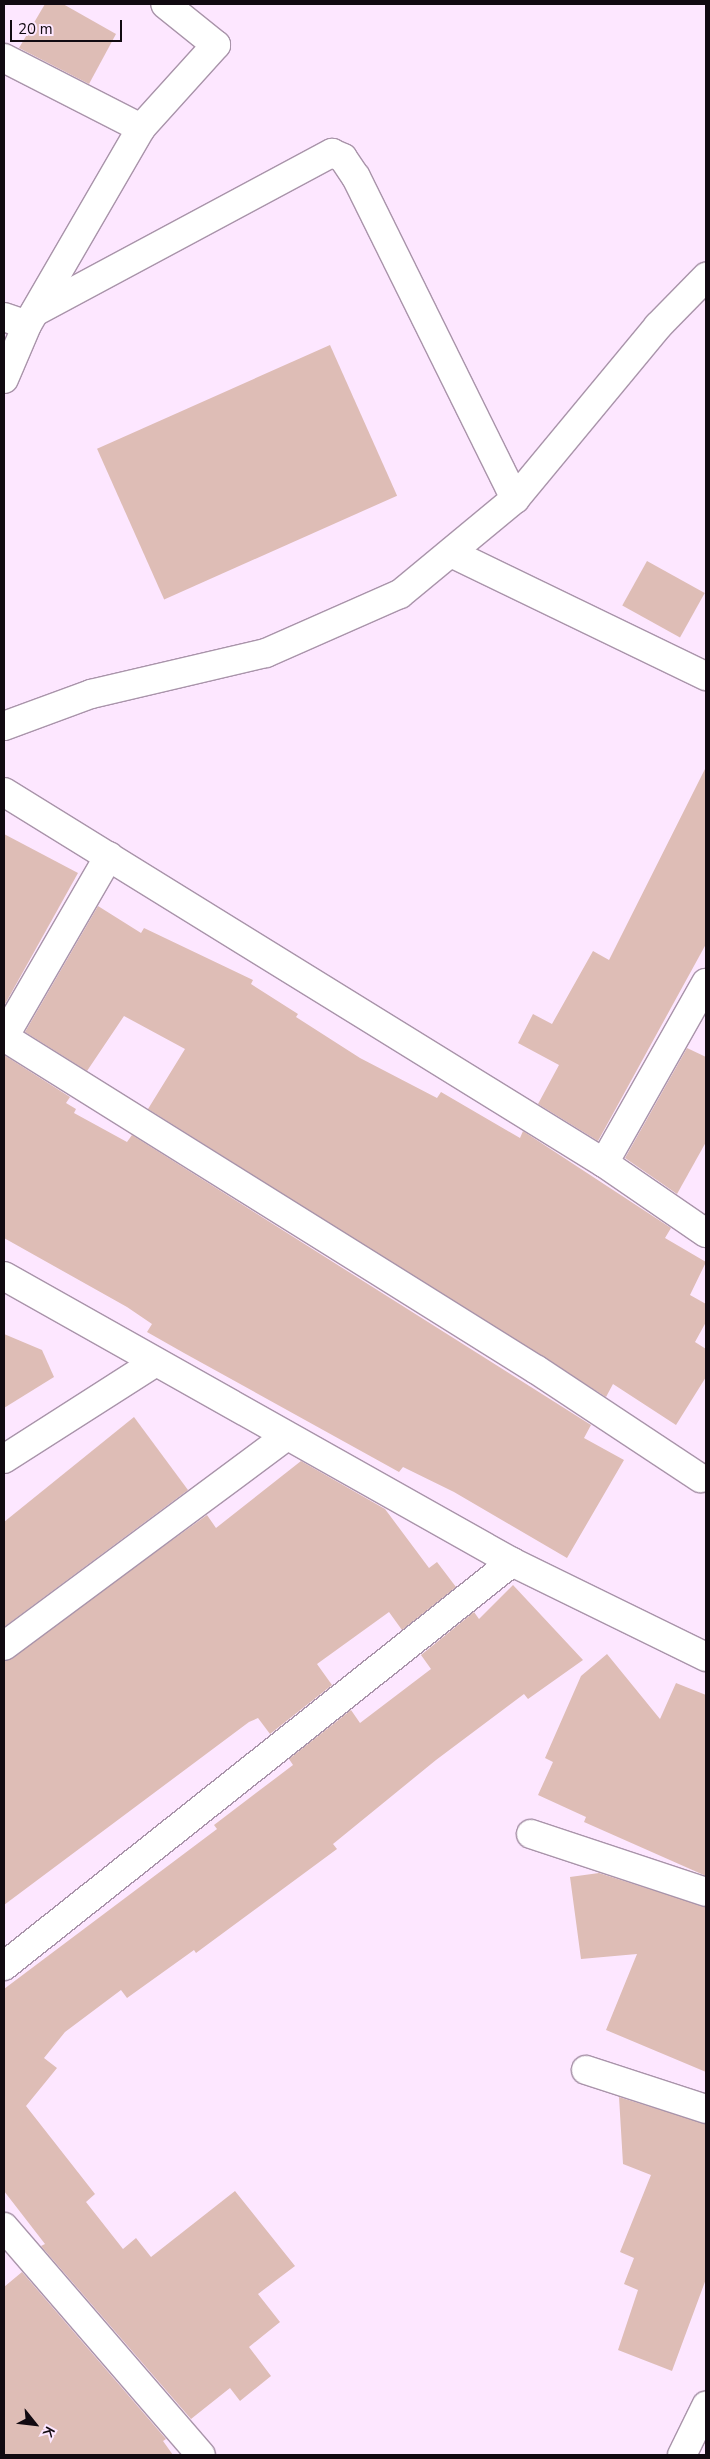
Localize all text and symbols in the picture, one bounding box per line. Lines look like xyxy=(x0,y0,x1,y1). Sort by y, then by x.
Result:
scale bar xyxy=(12,10,125,42)
text: 20 m xyxy=(18,19,53,39)
north arrow xyxy=(10,2399,60,2449)
text: K xyxy=(38,2423,59,2440)

